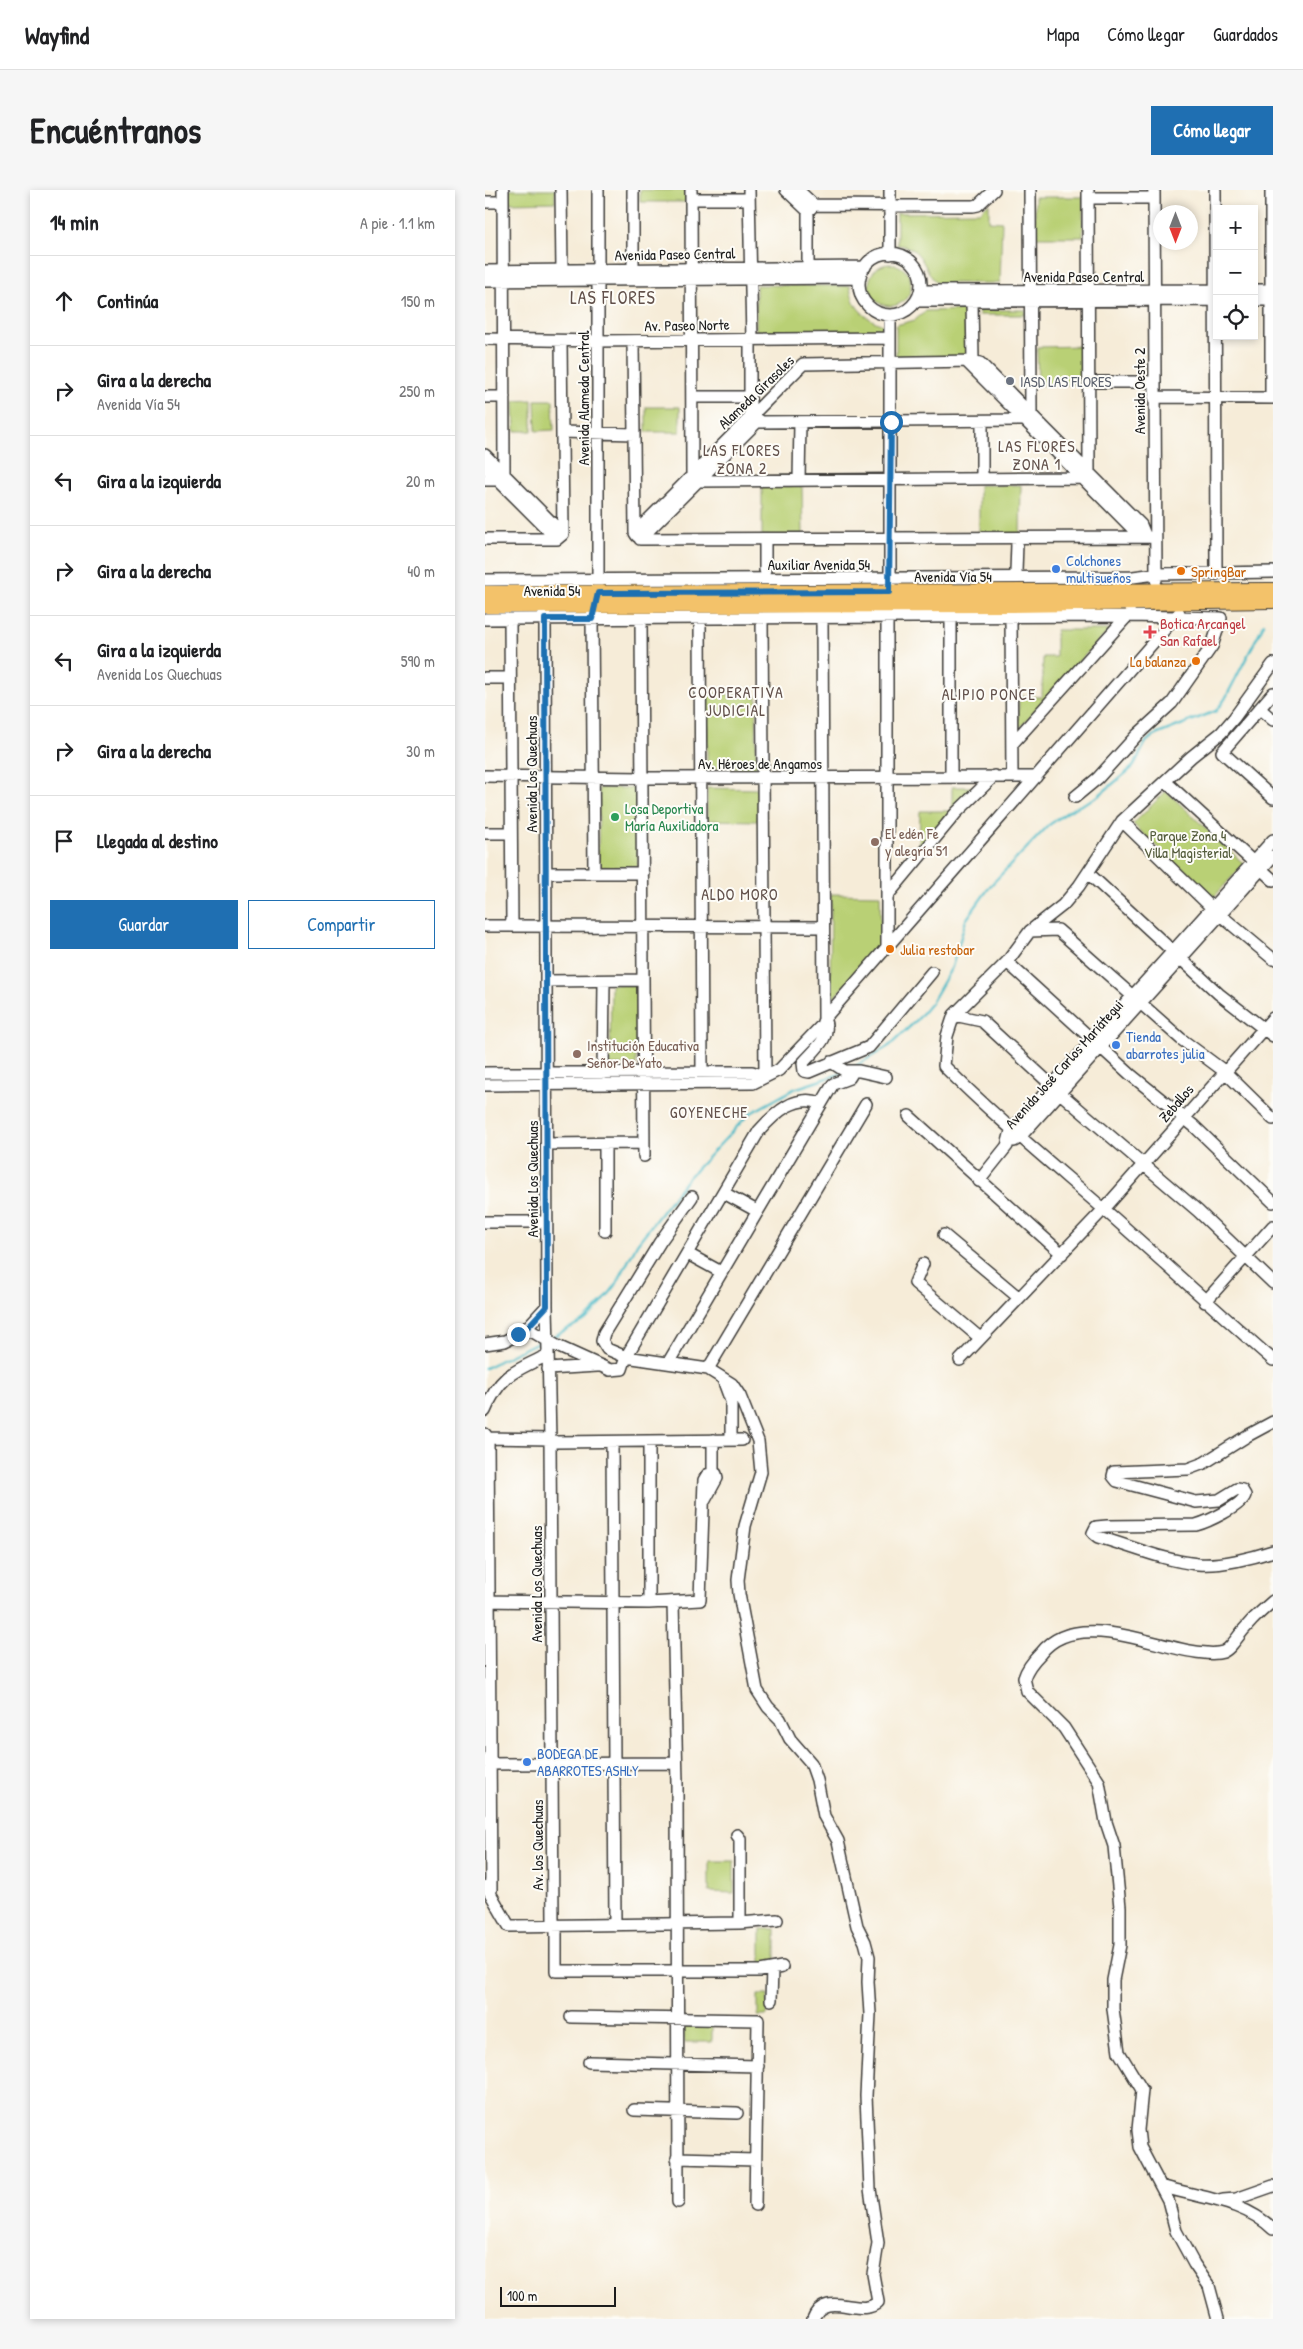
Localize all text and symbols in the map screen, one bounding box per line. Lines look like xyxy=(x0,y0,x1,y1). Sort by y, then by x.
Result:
text: Wayfind xyxy=(25,19,89,51)
text: Mapa xyxy=(1047,22,1079,47)
text: Cómo llegar xyxy=(1107,22,1185,47)
text: Guardados xyxy=(1213,22,1278,47)
button: Cómo llegar xyxy=(1151,106,1273,155)
text: Encuéntranos xyxy=(30,107,201,154)
north arrow xyxy=(1153,205,1198,250)
map controls xyxy=(1213,205,1258,340)
button: + xyxy=(1213,205,1258,250)
text: 14 min xyxy=(50,208,99,237)
text: A pie · 1.1 km xyxy=(360,212,435,234)
street label: Avenida Paseo Central xyxy=(614,242,736,266)
button: − xyxy=(1213,250,1258,295)
street label: Avenida Paseo Central xyxy=(1024,266,1144,287)
district label: LAS FLORES xyxy=(570,285,656,310)
icon: ahead xyxy=(50,287,78,315)
text: Continúa xyxy=(97,288,158,314)
text: 150 m xyxy=(401,290,435,312)
button: locate xyxy=(1213,295,1258,340)
street label: Av. Paseo Norte xyxy=(644,314,730,336)
street label: Avenida Alameda Central xyxy=(573,331,594,465)
street label: Avenida Oeste 2 xyxy=(1129,348,1150,434)
street label: Alameda Girasoles xyxy=(713,350,799,434)
text: Gira a la derecha xyxy=(97,367,211,393)
place label: IASD LAS FLORES xyxy=(1020,371,1112,392)
marker: IASD LAS FLORES xyxy=(1004,375,1016,387)
icon: right xyxy=(50,377,78,405)
text: 250 m xyxy=(399,380,435,402)
text: Avenida Vía 54 xyxy=(97,393,180,415)
route start xyxy=(880,411,903,434)
district label: LAS FLORES ZONA 1 xyxy=(998,435,1076,475)
district label: LAS FLORES ZONA 2 xyxy=(703,439,781,479)
icon: left xyxy=(50,467,78,495)
text: Gira a la izquierda xyxy=(97,468,221,494)
text: 20 m xyxy=(406,470,435,492)
place label: Colchones multisueños xyxy=(1066,550,1131,588)
street label: Auxiliar Avenida 54 xyxy=(768,554,871,575)
icon: right xyxy=(50,557,78,585)
text: Gira a la derecha xyxy=(97,558,211,584)
text: 40 m xyxy=(407,560,435,582)
place label: SpringBar xyxy=(1191,561,1246,582)
marker: Colchones multisueños xyxy=(1050,563,1062,575)
marker: SpringBar xyxy=(1175,565,1187,577)
street label: Avenida Vía 54 xyxy=(914,566,992,587)
street label: Avenida 54 xyxy=(524,580,581,601)
place label: Botica Arcangel San Rafael xyxy=(1160,613,1246,651)
marker: Botica Arcangel San Rafael xyxy=(1144,626,1156,638)
text: Gira a la izquierda xyxy=(97,637,221,663)
icon: left xyxy=(50,647,78,675)
text: 590 m xyxy=(401,650,435,672)
place label: La balanza xyxy=(1130,651,1186,672)
marker: La balanza xyxy=(1190,655,1202,667)
text: Avenida Los Quechuas xyxy=(97,663,222,685)
district label: COOPERATIVA JUDICIAL xyxy=(688,681,784,721)
district label: ALIPIO PONCE xyxy=(942,683,1036,705)
street label: Avenida Los Quechuas xyxy=(521,715,542,833)
icon: right xyxy=(50,737,78,765)
text: Gira a la derecha xyxy=(97,738,211,764)
text: 30 m xyxy=(406,740,435,762)
street label: Av. Héroes de Angamos xyxy=(698,753,822,774)
place label: Losa Deportiva María Auxiliadora xyxy=(625,798,719,836)
marker: Losa Deportiva María Auxiliadora xyxy=(609,811,621,823)
place label: El edén Fe y alegría 51 xyxy=(885,823,948,861)
park label: Parque Zona 4 Villa Magisterial xyxy=(1144,825,1232,863)
icon: arrive xyxy=(50,827,78,855)
text: Llegada al destino xyxy=(97,828,218,854)
marker: El edén Fe y alegría 51 xyxy=(869,836,881,848)
district label: ALDO MORO xyxy=(701,883,779,905)
button: Guardar xyxy=(50,900,238,949)
button: Compartir xyxy=(248,900,435,949)
place label: Julia restobar xyxy=(900,939,975,960)
marker: Julia restobar xyxy=(884,943,896,955)
street label: Avenida José Carlos Mariátegui xyxy=(1000,995,1128,1133)
place label: Tienda abarrotes julia xyxy=(1126,1026,1205,1064)
place label: Institución Educativa Señor De Yato xyxy=(587,1035,699,1073)
marker: Tienda abarrotes julia xyxy=(1110,1039,1122,1051)
marker: Institución Educativa Señor De Yato xyxy=(571,1048,583,1060)
street label: Zeballos xyxy=(1154,1079,1198,1126)
district label: GOYENECHE xyxy=(670,1101,748,1123)
street label: Avenida Los Quechuas xyxy=(522,1120,543,1238)
route end xyxy=(507,1323,530,1346)
street label: Avenida Los Quechuas xyxy=(526,1525,547,1643)
place label: BODEGA DE ABARROTES ASHLY xyxy=(537,1743,639,1781)
marker: BODEGA DE ABARROTES ASHLY xyxy=(521,1756,533,1768)
street label: Av. los Quechuas xyxy=(527,1799,548,1890)
scale bar xyxy=(500,2284,616,2307)
text: 100 m xyxy=(507,2286,537,2305)

